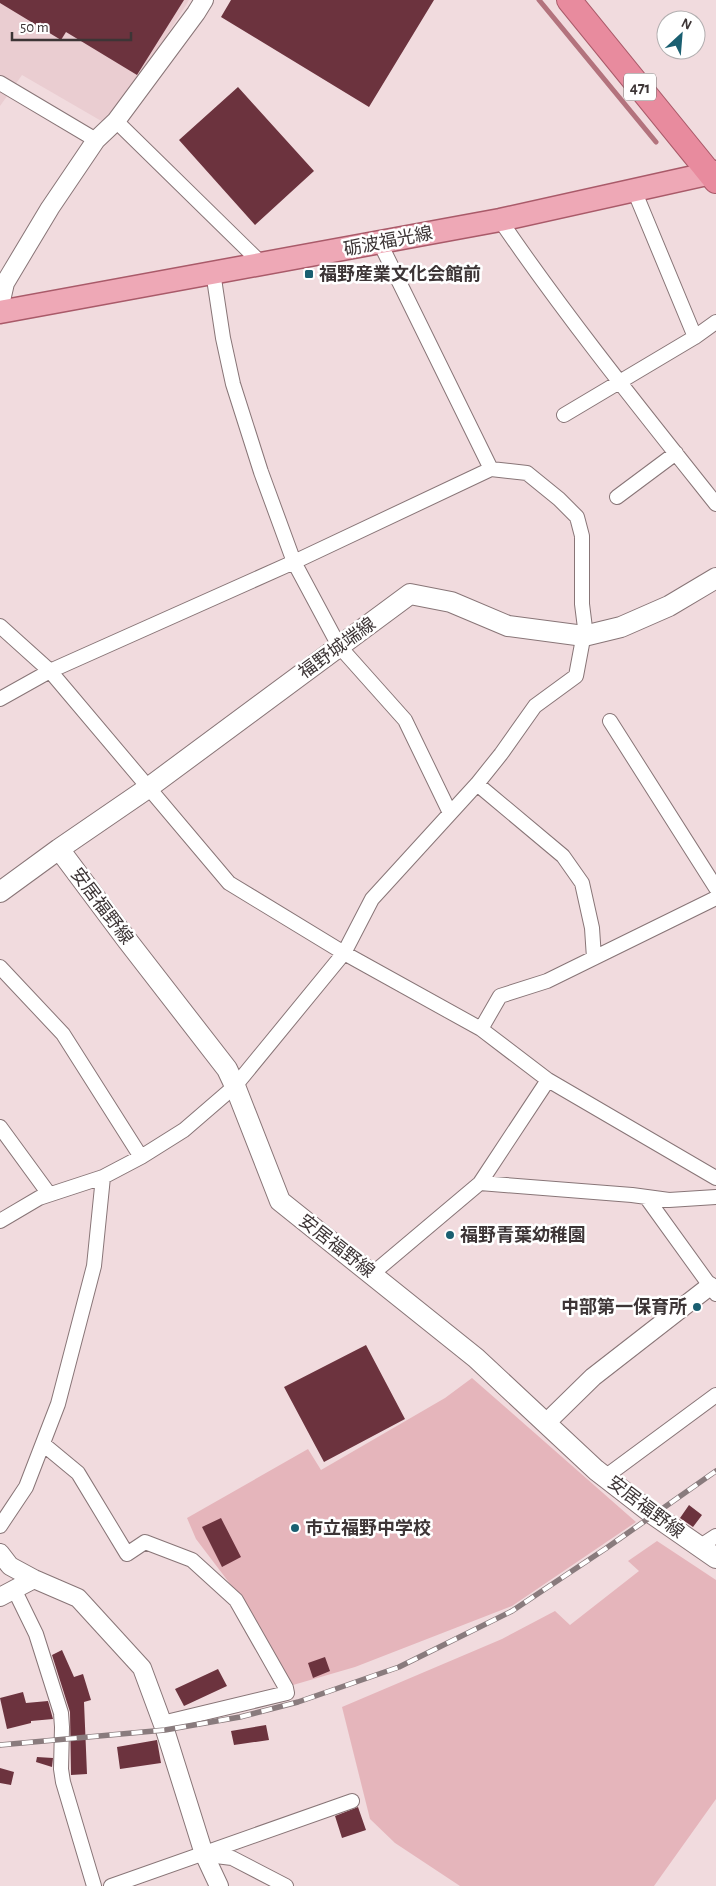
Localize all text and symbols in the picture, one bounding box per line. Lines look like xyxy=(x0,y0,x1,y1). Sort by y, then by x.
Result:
scale bar xyxy=(12,10,131,42)
north arrow xyxy=(656,10,706,60)
text: N xyxy=(679,16,694,33)
text: 50 m xyxy=(20,20,49,35)
road number: 471 xyxy=(624,74,656,100)
street label: 砺波福光線 xyxy=(342,223,434,259)
place label: 福野産業文化会館前 xyxy=(319,264,481,284)
marker: 福野産業文化会館前 xyxy=(303,268,315,280)
street label: 福野城端線 xyxy=(295,613,379,683)
street label: 安居福野線 xyxy=(67,864,137,948)
street label: 安居福野線 xyxy=(295,1210,379,1282)
place label: 福野青葉幼稚園 xyxy=(460,1225,586,1245)
marker: 福野青葉幼稚園 xyxy=(444,1229,456,1241)
place label: 中部第一保育所 xyxy=(561,1297,687,1317)
marker: 中部第一保育所 xyxy=(691,1301,703,1313)
street label: 安居福野線 xyxy=(604,1472,688,1542)
place label: 市立福野中学校 xyxy=(305,1518,431,1538)
marker: 市立福野中学校 xyxy=(289,1522,301,1534)

